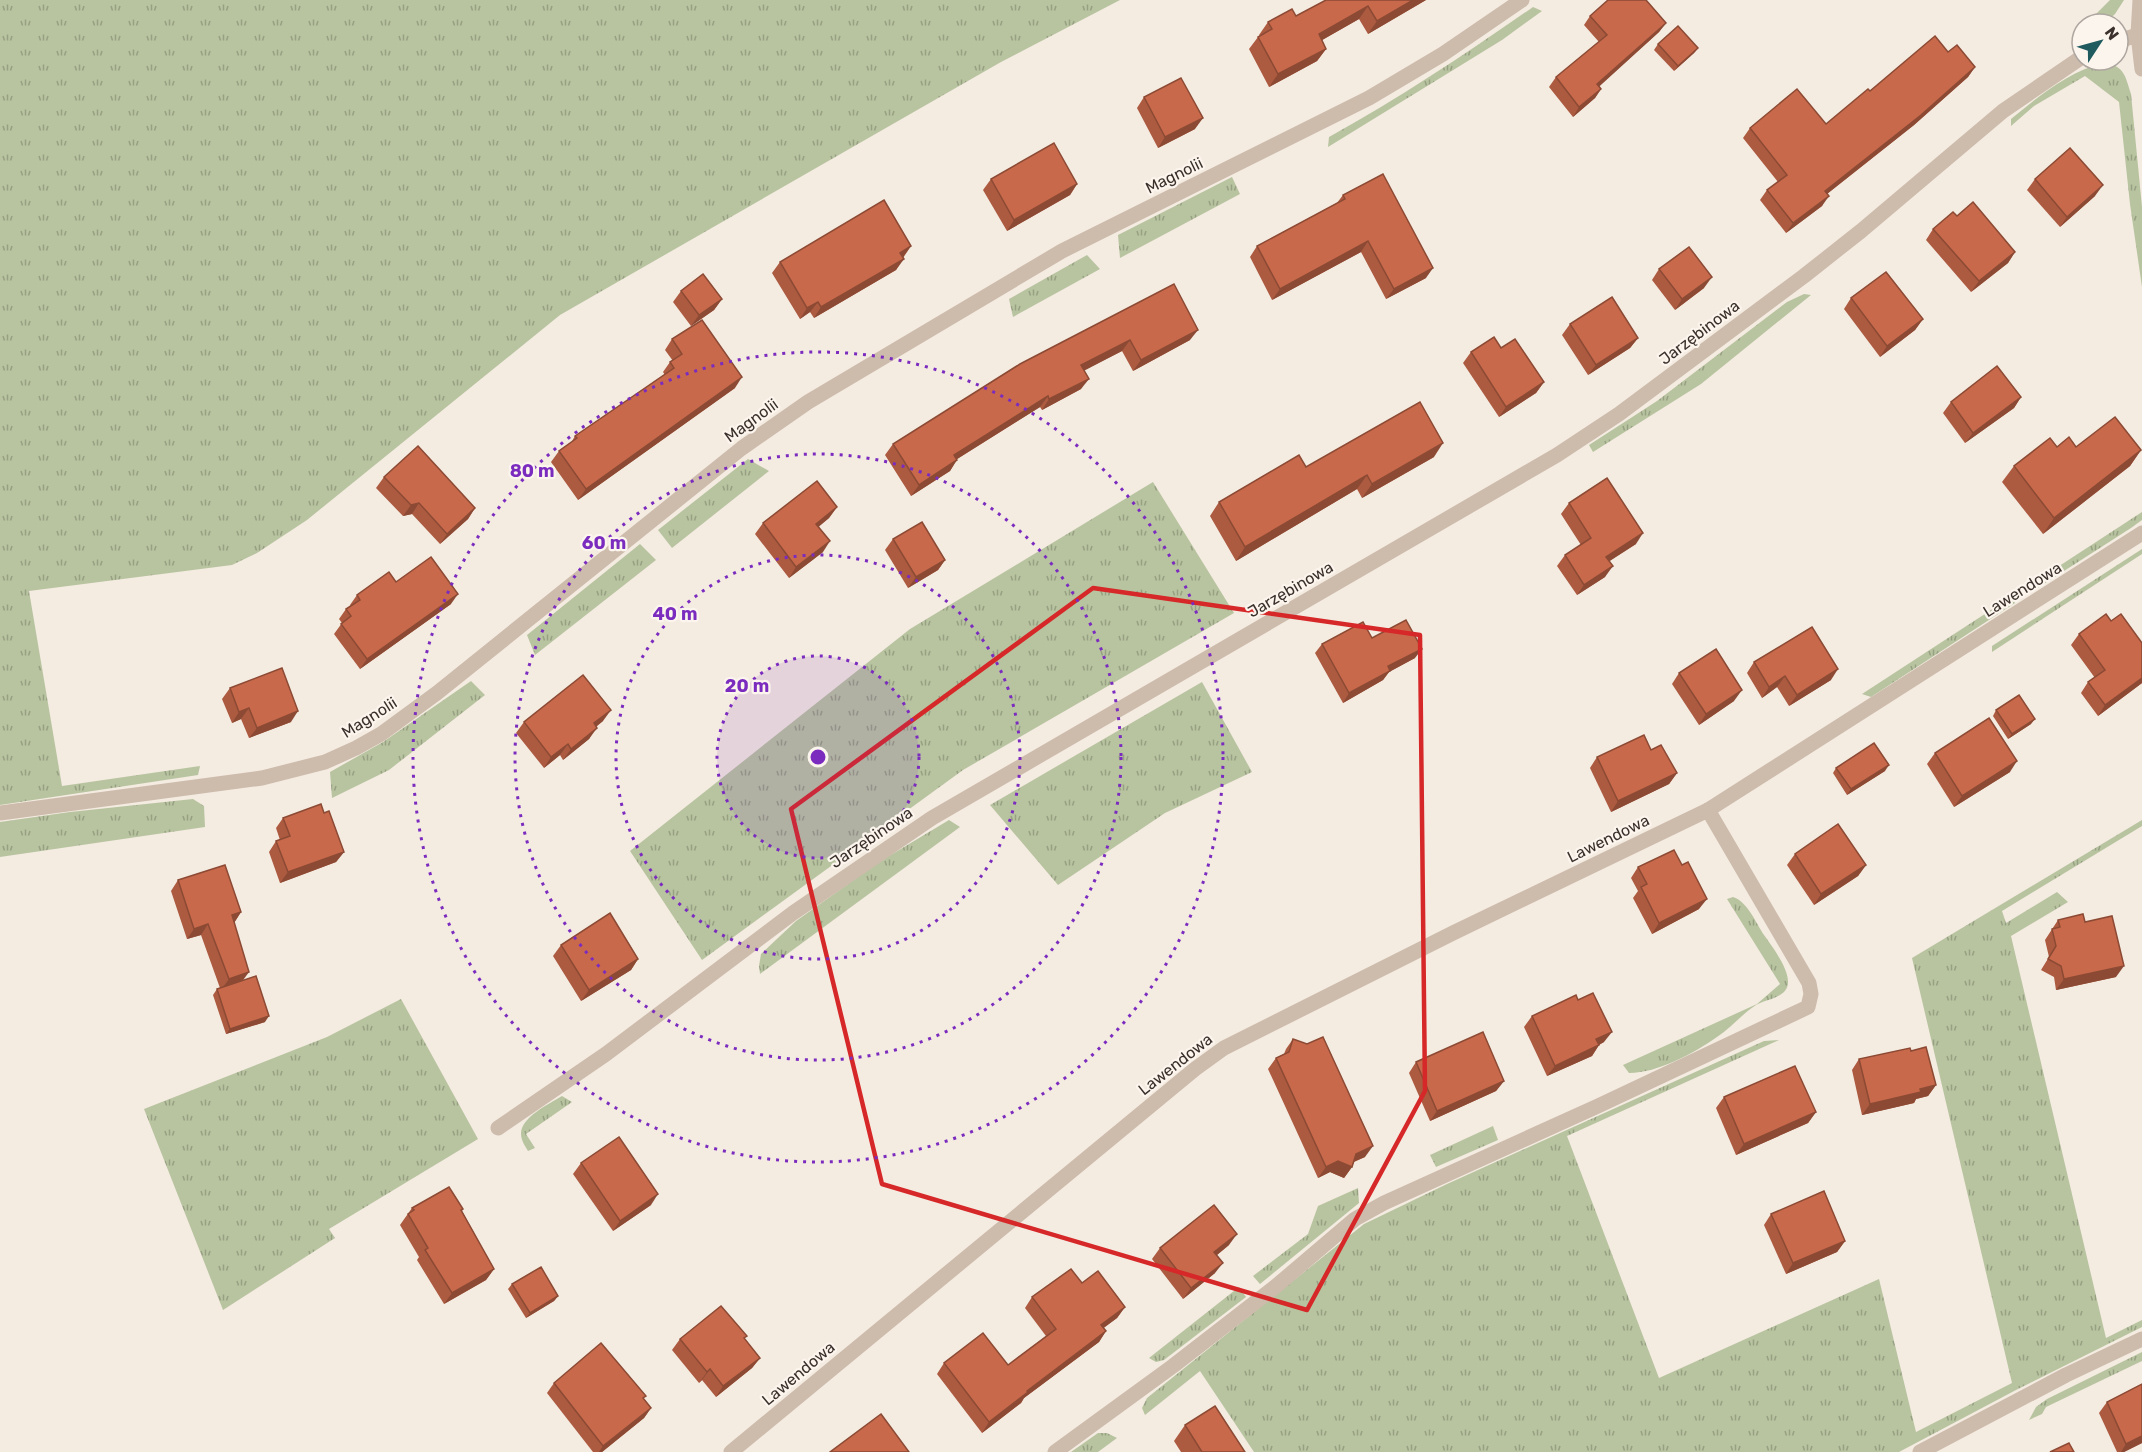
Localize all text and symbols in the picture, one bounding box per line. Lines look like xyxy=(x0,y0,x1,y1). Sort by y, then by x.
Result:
north arrow xyxy=(2070,12,2130,72)
text: N xyxy=(2101,23,2123,44)
street label: Magnolii xyxy=(1142,153,1206,197)
street label: Jarzębinowa xyxy=(1655,296,1744,370)
street label: Magnolii xyxy=(721,395,782,446)
text: 80 m xyxy=(510,460,554,482)
text: 60 m xyxy=(582,532,626,554)
street label: Jarzębinowa xyxy=(1244,557,1337,622)
street label: Lawendowa xyxy=(1979,558,2065,621)
text: 40 m xyxy=(653,603,697,625)
text: 20 m xyxy=(725,675,769,697)
street label: Magnolii xyxy=(338,693,400,742)
centre of rings xyxy=(808,747,828,767)
street label: Jarzębinowa xyxy=(826,803,917,873)
street label: Lawendowa xyxy=(1564,810,1652,866)
street label: Lawendowa xyxy=(1134,1030,1216,1099)
street label: Lawendowa xyxy=(758,1338,839,1409)

